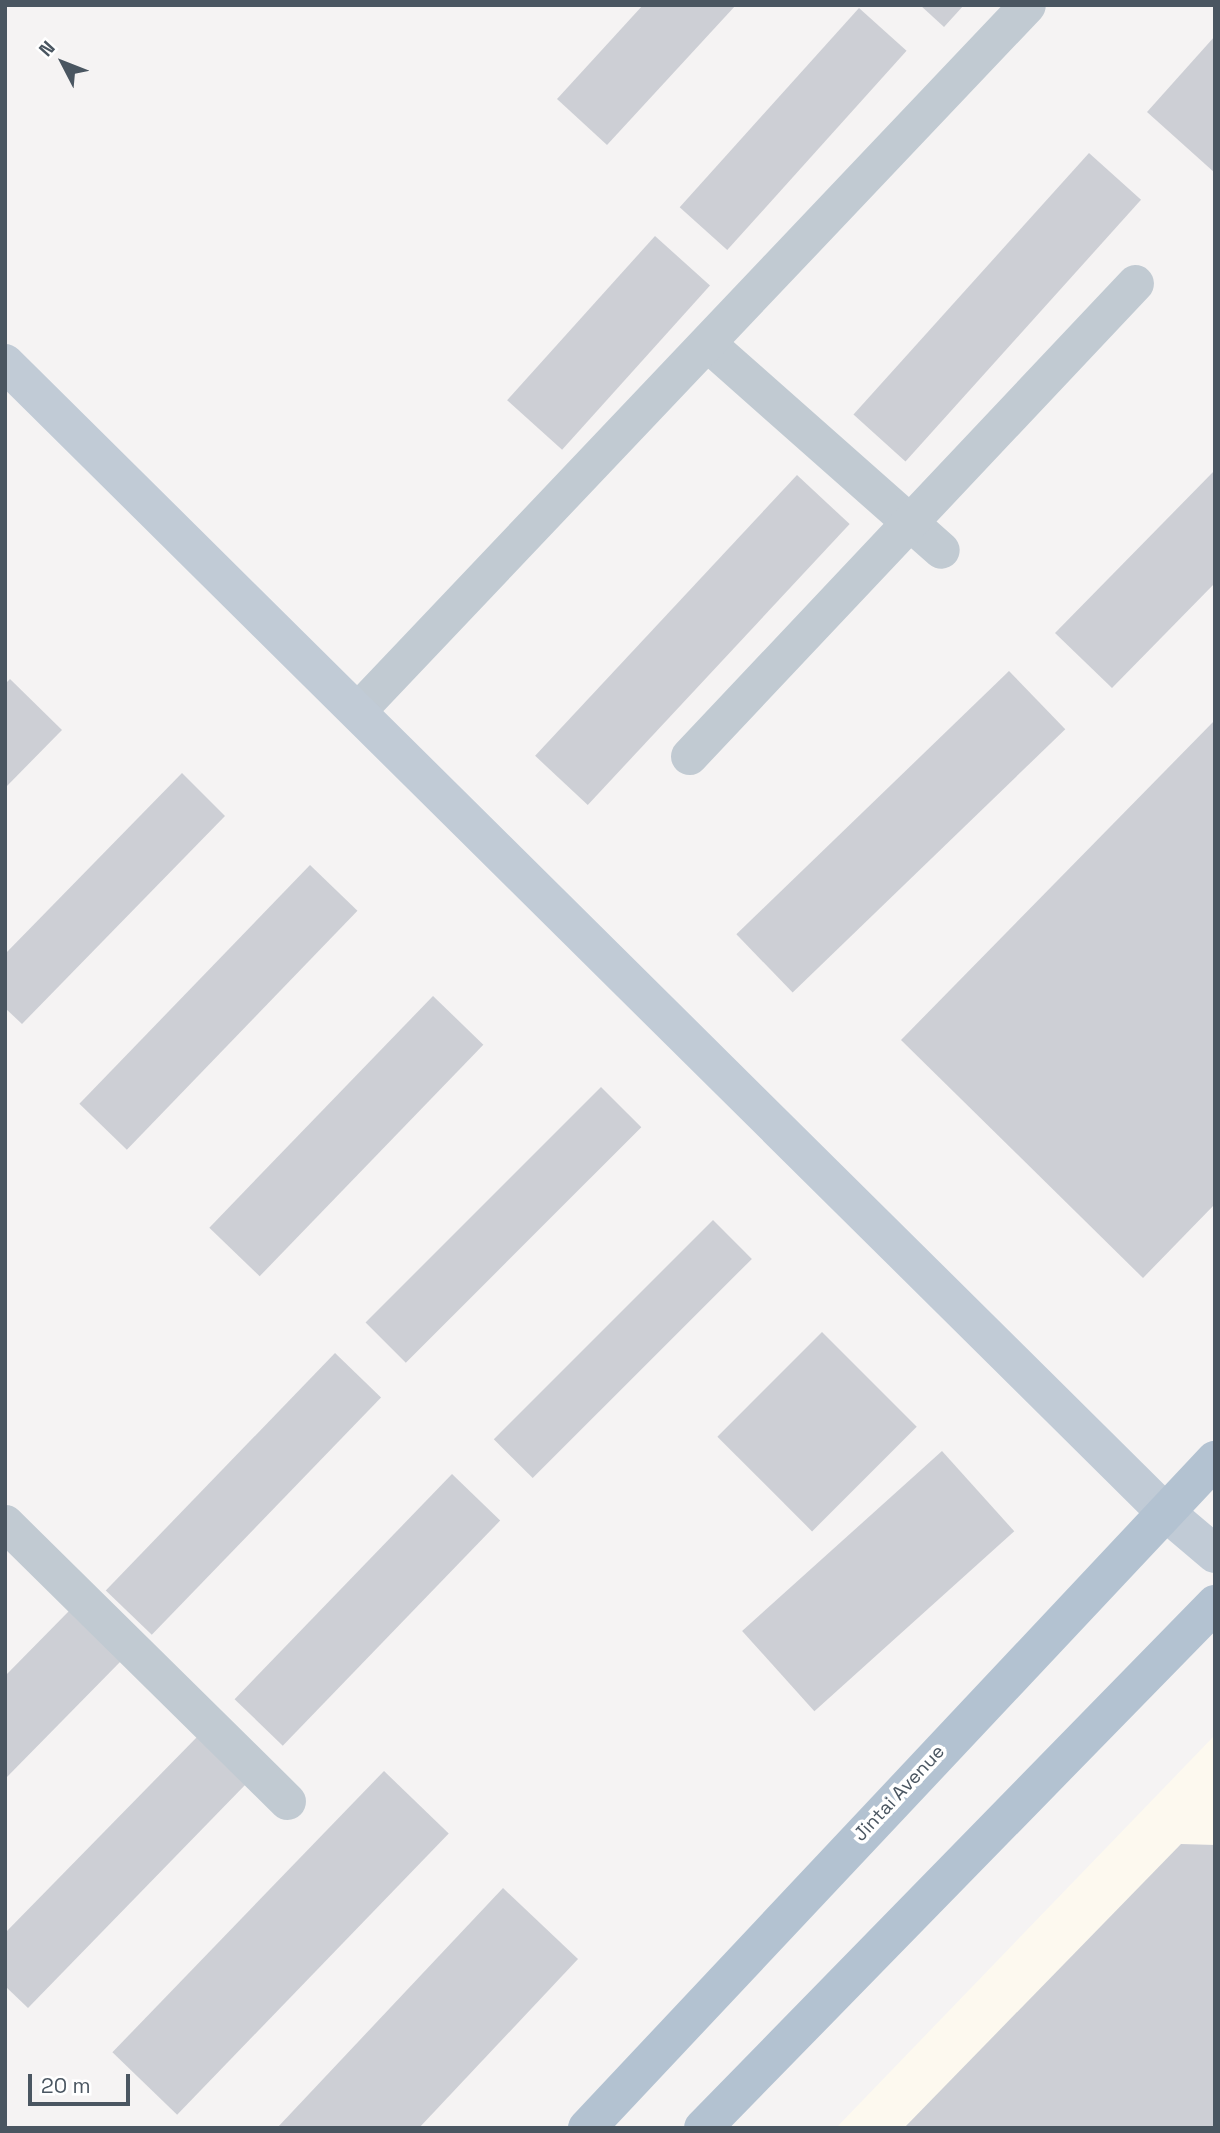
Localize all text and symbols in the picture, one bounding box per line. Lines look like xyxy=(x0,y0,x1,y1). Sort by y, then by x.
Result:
north arrow xyxy=(28,28,98,98)
text: N xyxy=(33,36,61,62)
street label: Jintai Avenue xyxy=(849,1740,949,1846)
scale bar xyxy=(32,2060,133,2104)
text: 20 m xyxy=(41,2072,91,2099)

